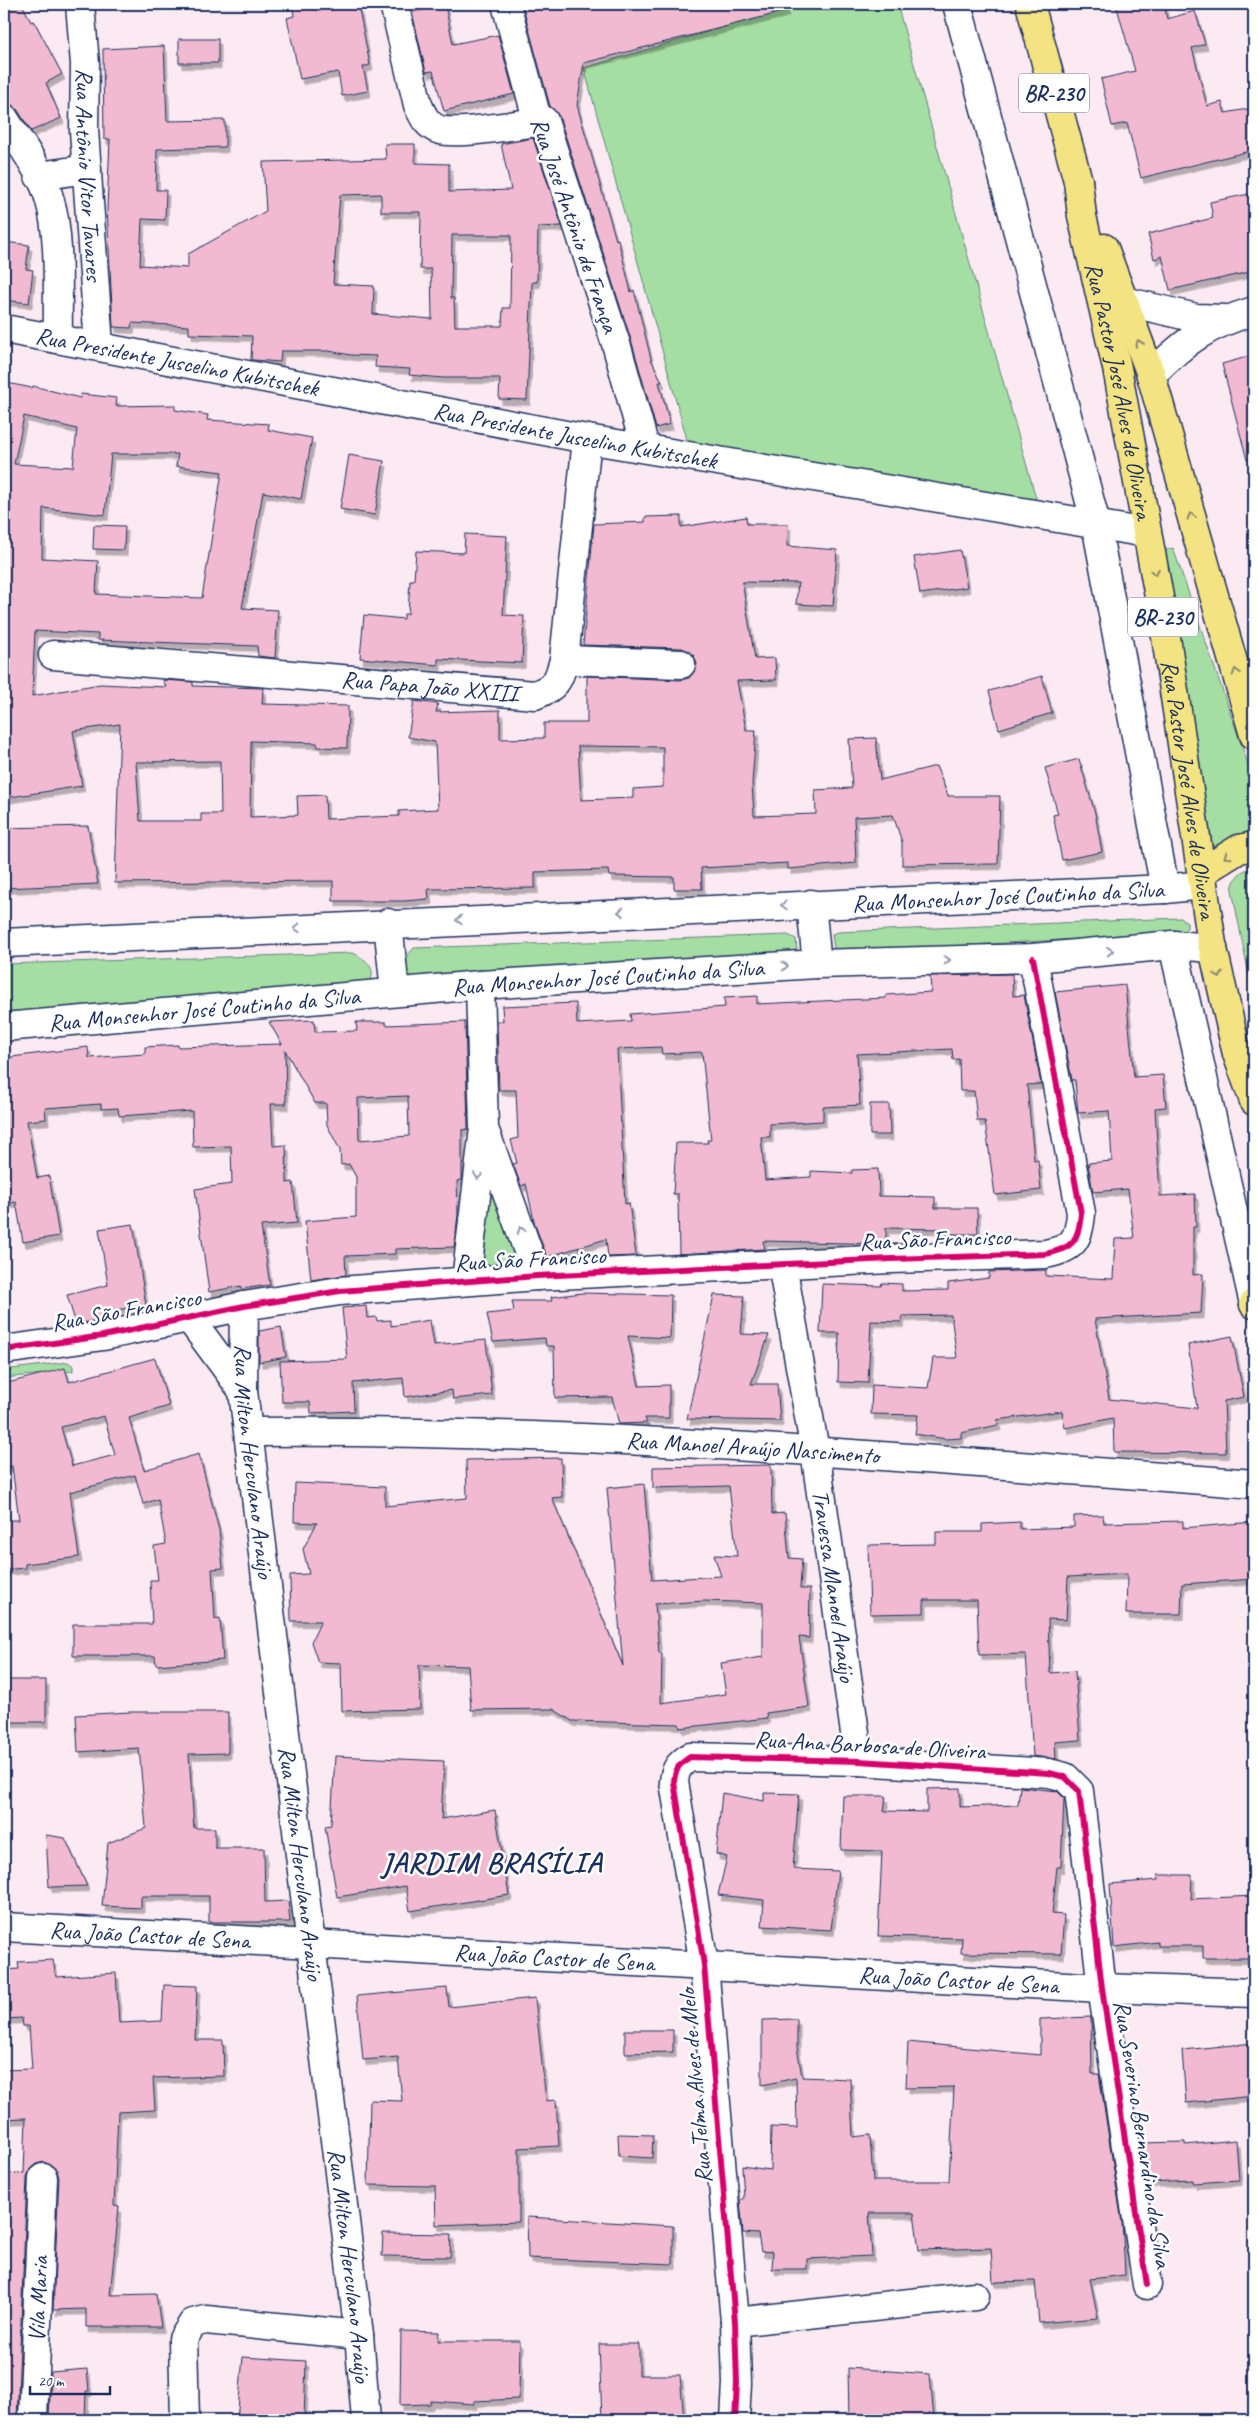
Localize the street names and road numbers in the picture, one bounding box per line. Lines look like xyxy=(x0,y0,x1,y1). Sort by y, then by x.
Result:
street label: Rua Antônio Vitor Tavares xyxy=(69,68,110,284)
road number: BR-230 xyxy=(1019,74,1089,112)
street label: Rua José Antônio de França xyxy=(524,113,626,338)
street label: Rua Pastor José Alves de Oliveira xyxy=(1078,259,1160,524)
street label: Rua Presidente Juscelino Kubitschek xyxy=(33,320,323,403)
street label: Rua Presidente Juscelino Kubitschek xyxy=(431,395,721,476)
road number: BR-230 xyxy=(1128,598,1198,636)
street label: Rua Pastor José Alves de Oliveira xyxy=(1155,658,1223,923)
street label: Rua Papa João XXIII xyxy=(340,664,524,709)
street label: Rua Monsenhor José Coutinho da Silva xyxy=(851,874,1166,919)
street label: Rua Monsenhor José Coutinho da Silva xyxy=(451,952,766,1002)
street label: Rua Monsenhor José Coutinho da Silva xyxy=(47,981,363,1038)
street label: Rua São Francisco xyxy=(859,1221,1013,1257)
street label: Rua São Francisco xyxy=(454,1240,608,1278)
street label: Rua São Francisco xyxy=(49,1282,205,1338)
street label: Rua Milton Herculano Araújo xyxy=(228,1344,281,1582)
street label: Rua Manoel Araújo Nascimento xyxy=(625,1425,883,1471)
street label: Travessa Manoel Araújo xyxy=(806,1488,863,1685)
street label: Rua Ana Barbosa de Oliveira xyxy=(754,1724,988,1766)
street label: Rua Milton Herculano Araújo xyxy=(272,1745,330,1983)
street label: Rua João Castor de Sena xyxy=(49,1915,253,1956)
street label: Rua João Castor de Sena xyxy=(453,1937,657,1978)
street label: Rua João Castor de Sena xyxy=(858,1959,1062,2001)
street label: Rua Telma Alves de Melo xyxy=(671,1985,718,2185)
street label: Rua Severino Bernardino da Silva xyxy=(1107,1998,1179,2271)
street label: Rua Milton Herculano Araújo xyxy=(321,2147,378,2385)
street label: Vila Maria xyxy=(21,2254,55,2343)

